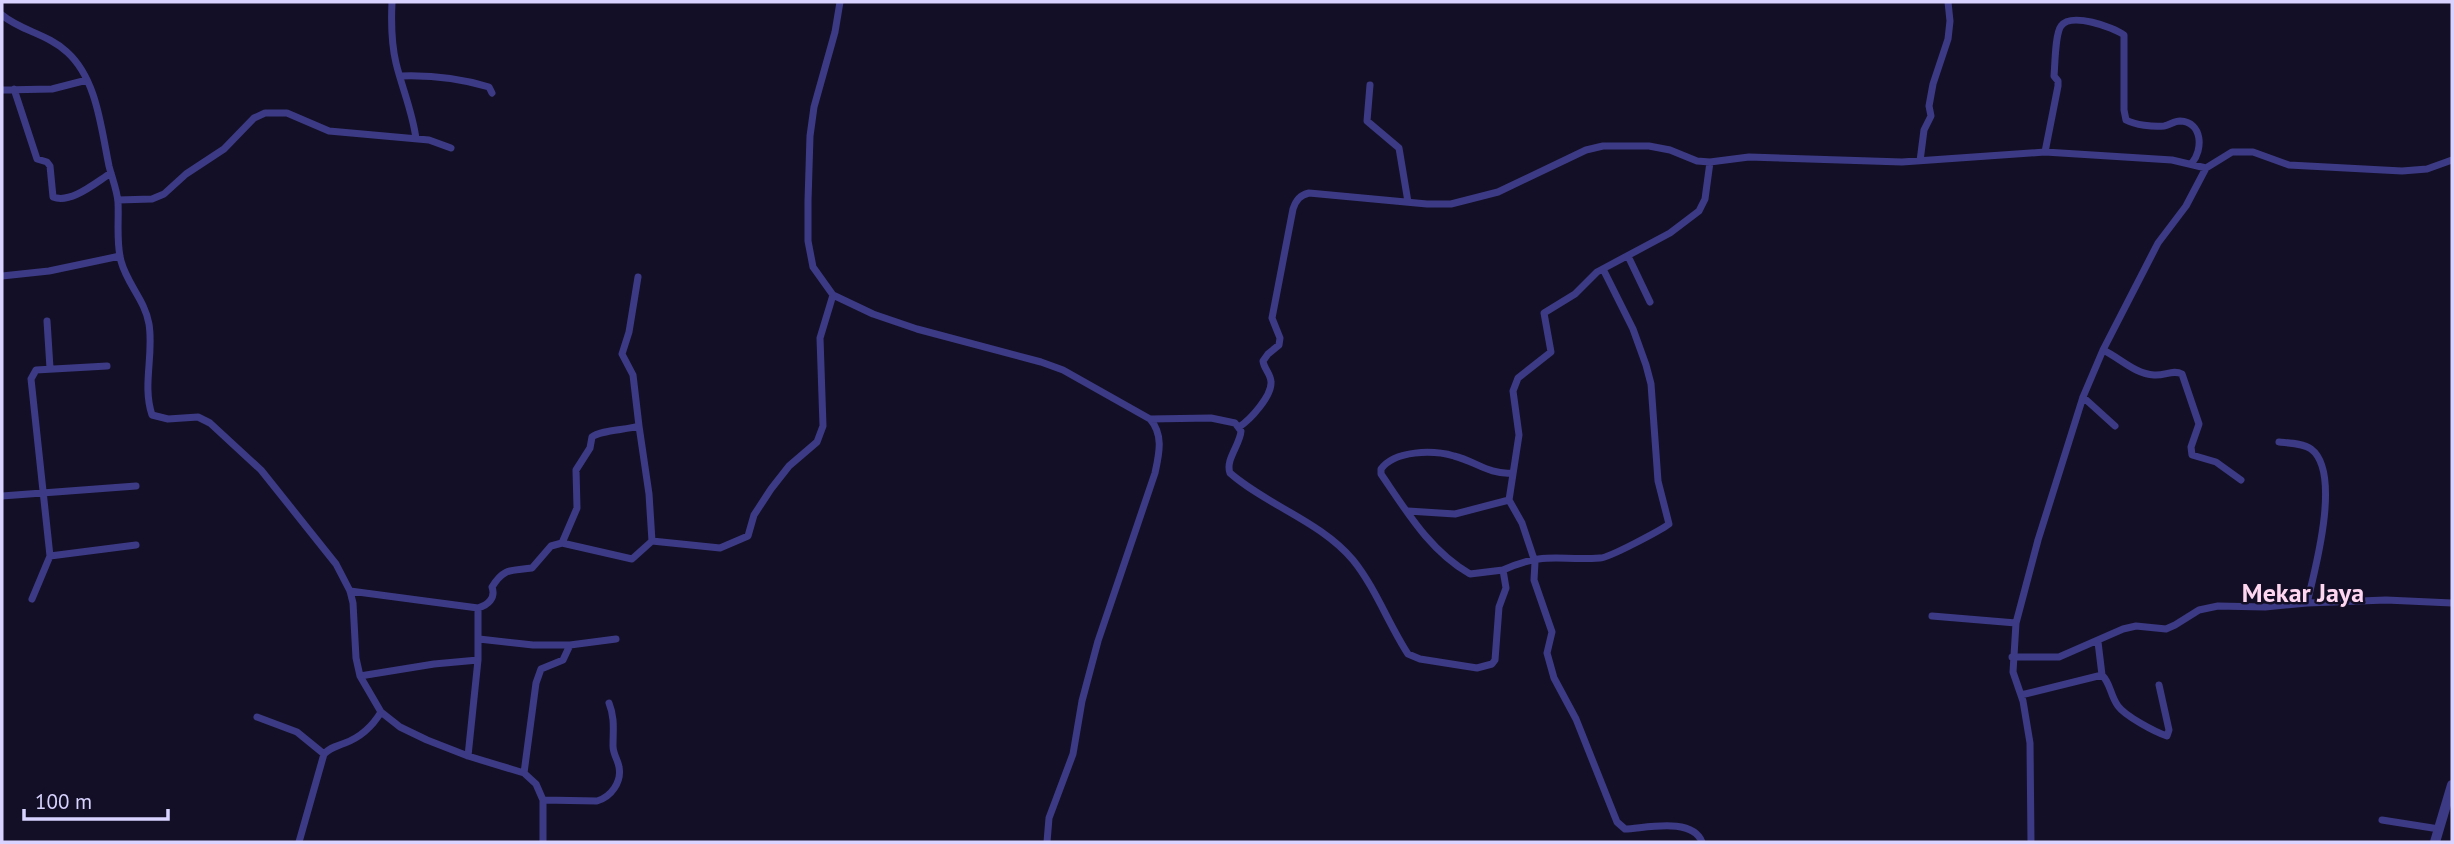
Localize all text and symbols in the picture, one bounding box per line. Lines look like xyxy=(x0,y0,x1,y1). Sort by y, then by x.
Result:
district label: Mekar Jaya xyxy=(2242,576,2364,609)
scale bar xyxy=(24,778,168,822)
text: 100 m xyxy=(35,788,92,815)

